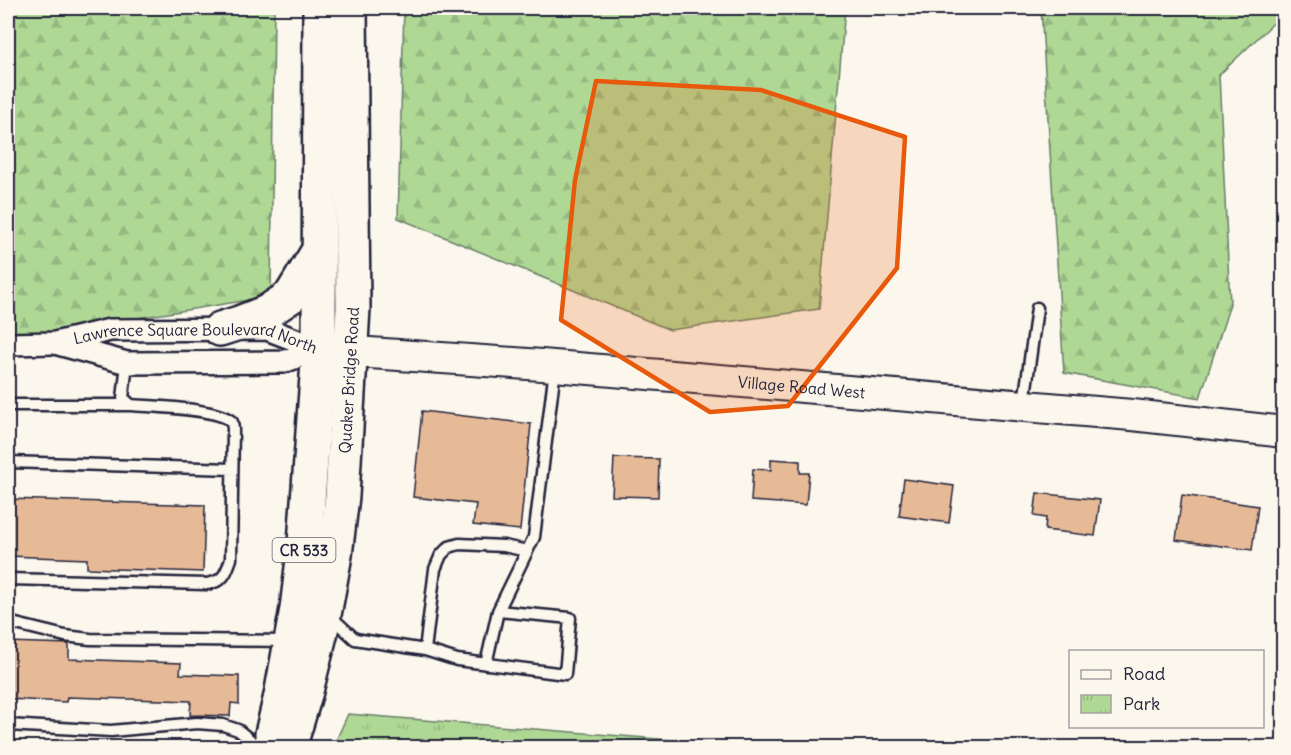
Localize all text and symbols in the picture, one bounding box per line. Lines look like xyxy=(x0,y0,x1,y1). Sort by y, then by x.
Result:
street label: Quaker Bridge Road xyxy=(335,307,363,454)
street label: Lawrence Square Boulevard North xyxy=(71,319,320,357)
street label: Village Road West xyxy=(737,372,867,402)
road number: CR 533 xyxy=(272,538,336,562)
legend xyxy=(1069,650,1264,728)
text: Road xyxy=(1123,662,1166,685)
text: Park xyxy=(1123,692,1160,715)

